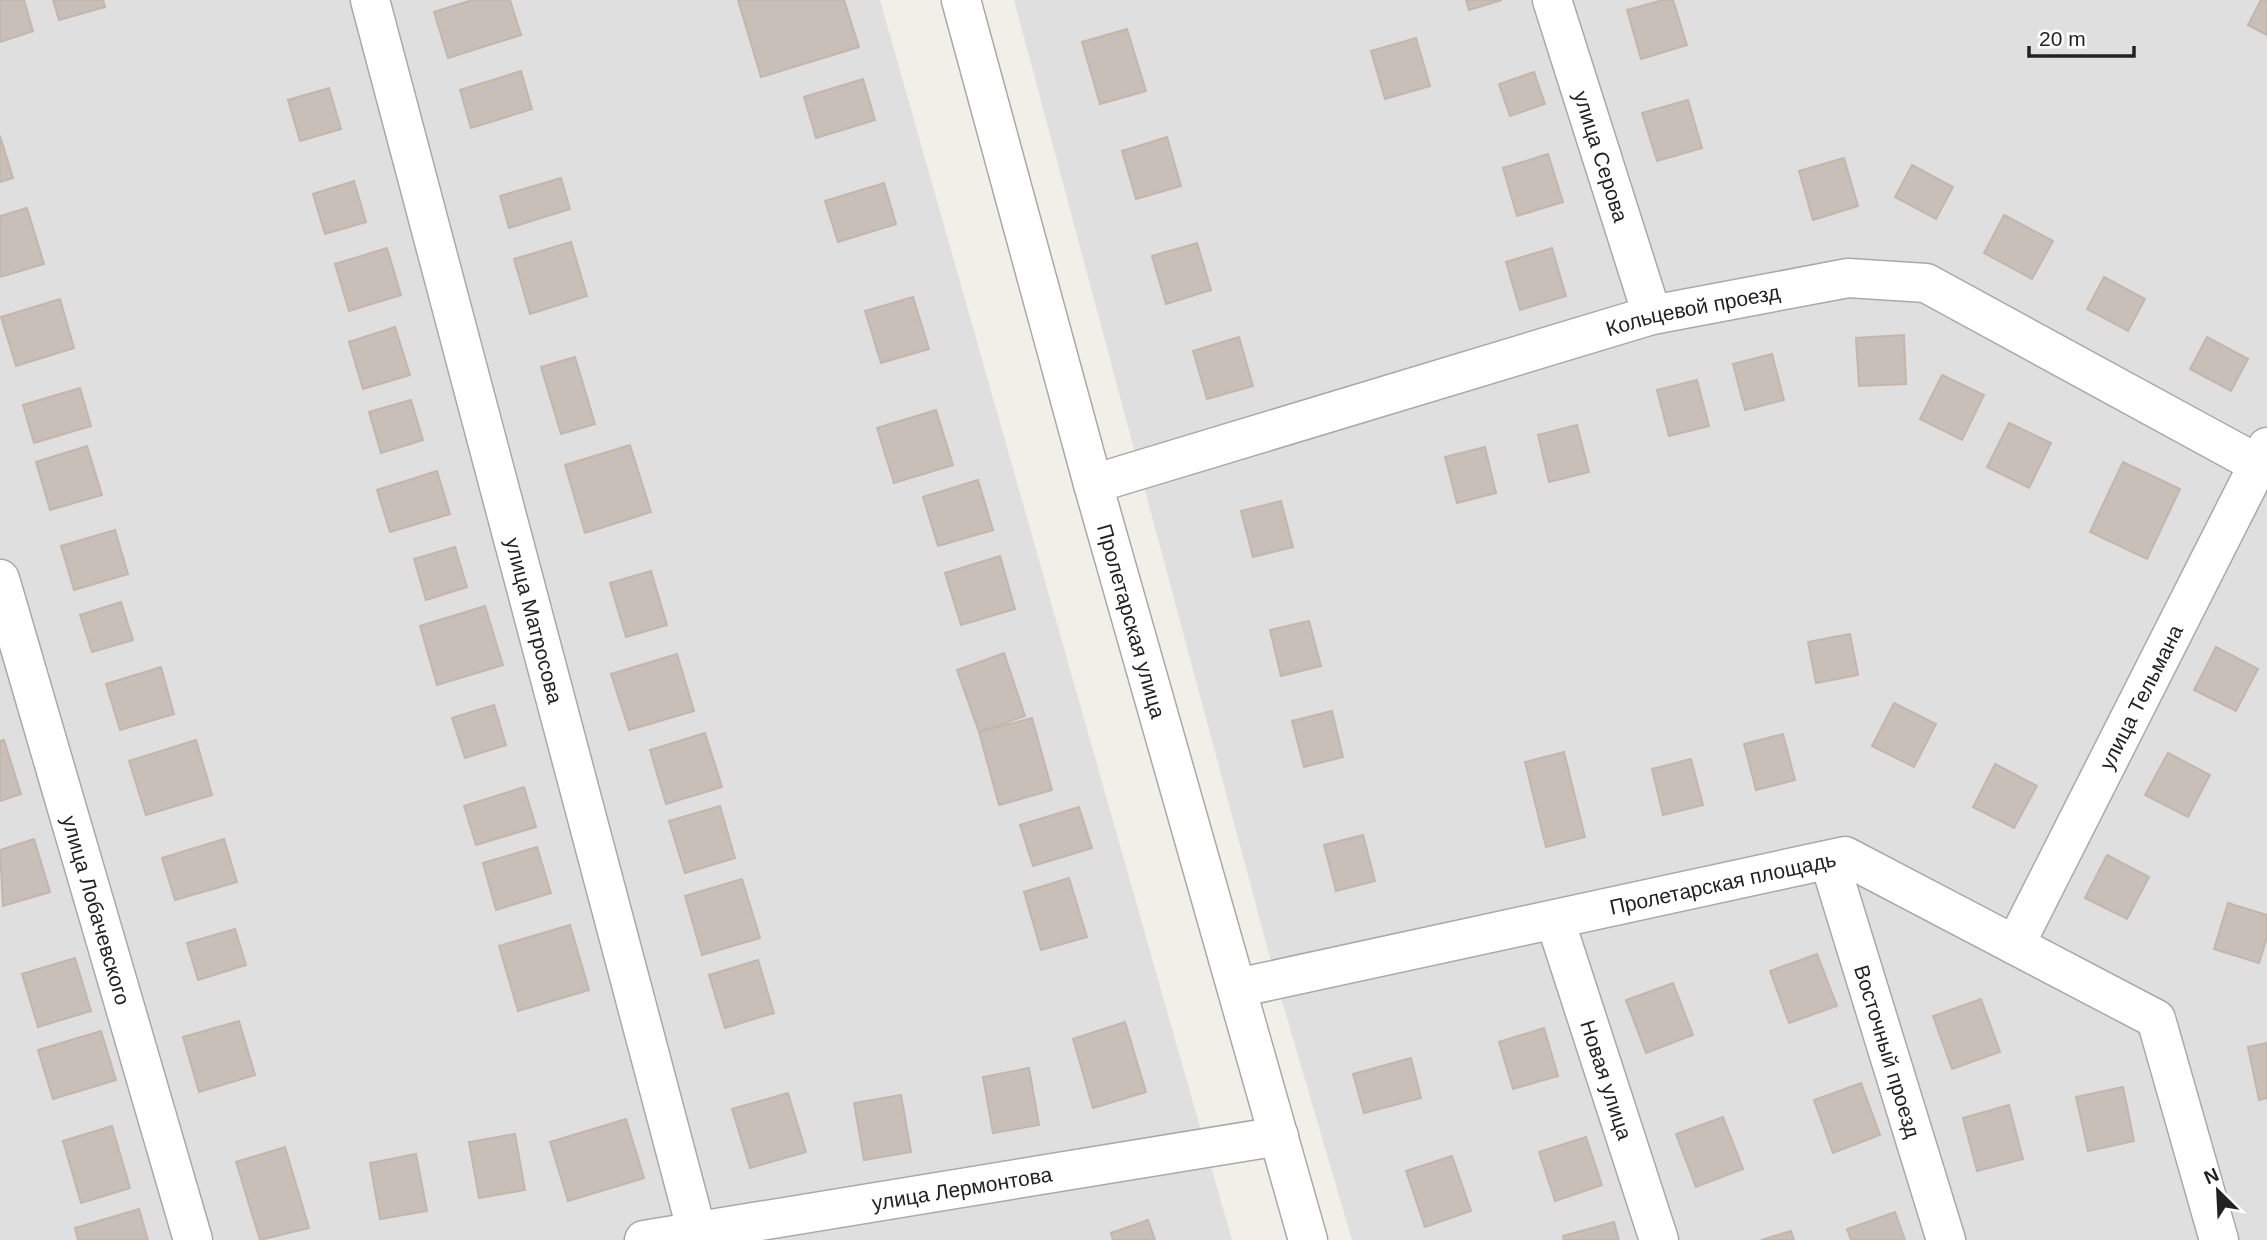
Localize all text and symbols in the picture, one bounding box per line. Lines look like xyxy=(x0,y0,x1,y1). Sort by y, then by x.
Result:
scale bar xyxy=(2029,14,2134,58)
text: 20 m xyxy=(2039,27,2086,50)
street label: улица Серова xyxy=(1570,88,1633,225)
street label: Кольцевой проезд xyxy=(1603,280,1782,340)
street label: Пролетарская улица xyxy=(1093,521,1171,721)
street label: улица Матросова xyxy=(502,535,568,706)
street label: улица Тельмана xyxy=(2094,621,2187,773)
street label: улица Лобачевского xyxy=(58,813,135,1007)
street label: Пролетарская площадь xyxy=(1607,847,1838,918)
street label: Восточный проезд xyxy=(1850,962,1925,1140)
street label: Новая улица xyxy=(1577,1017,1637,1143)
north arrow xyxy=(2183,1156,2253,1226)
street label: улица Лермонтова xyxy=(870,1162,1054,1214)
text: N xyxy=(2201,1164,2222,1188)

